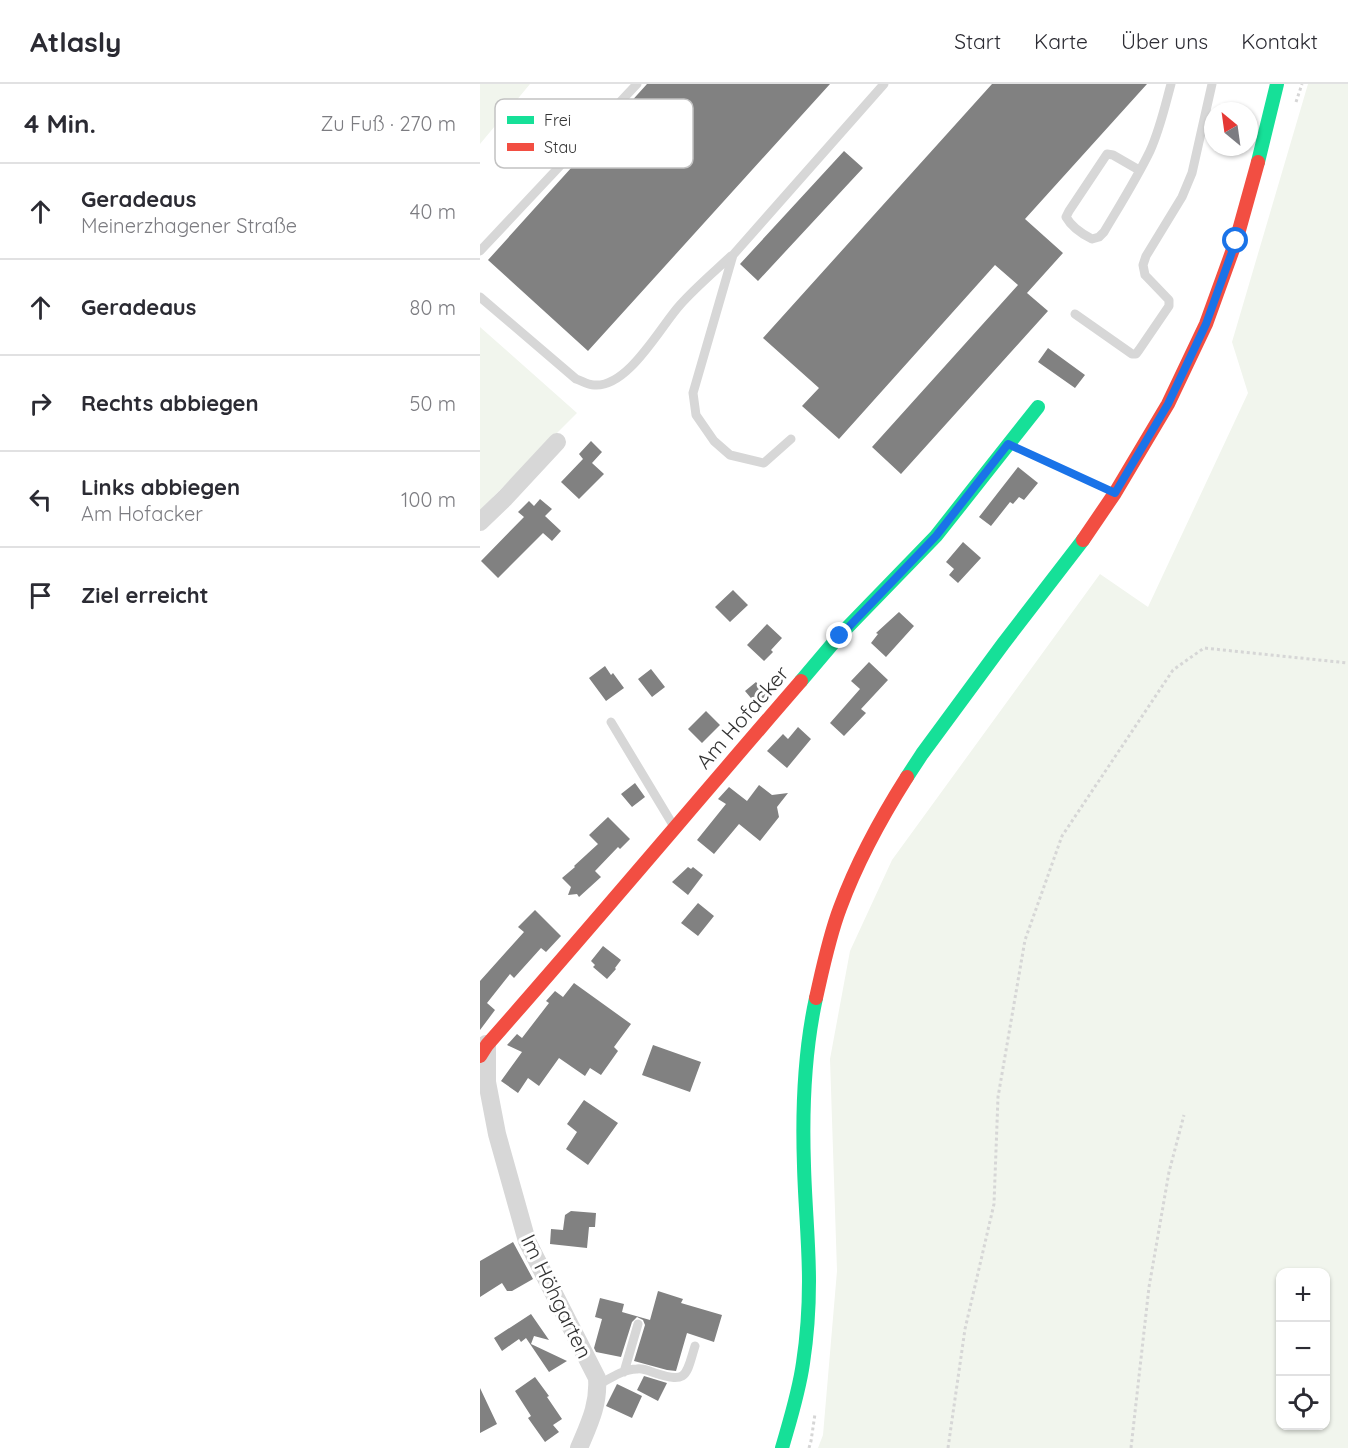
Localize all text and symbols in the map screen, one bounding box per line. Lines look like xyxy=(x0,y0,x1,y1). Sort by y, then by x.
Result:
text: Atlasly xyxy=(30,24,121,59)
text: Start xyxy=(954,28,1001,54)
text: Karte xyxy=(1034,28,1088,54)
text: Über uns xyxy=(1121,28,1208,54)
text: Kontakt xyxy=(1241,28,1318,54)
legend xyxy=(495,99,693,168)
north arrow xyxy=(1204,102,1258,156)
text: 4 Min. xyxy=(24,107,96,140)
text: Frei xyxy=(544,110,571,130)
text: Zu Fuß · 270 m xyxy=(320,111,456,136)
text: Stau xyxy=(544,137,577,157)
text: Geradeaus xyxy=(81,185,196,213)
icon: ahead xyxy=(24,195,57,228)
text: 40 m xyxy=(410,199,456,224)
text: Meinerzhagener Straße xyxy=(81,213,297,238)
route start xyxy=(1222,227,1248,253)
icon: ahead xyxy=(24,291,57,324)
text: Geradeaus xyxy=(81,293,196,321)
text: 80 m xyxy=(410,295,456,320)
icon: right xyxy=(24,387,57,420)
text: Rechts abbiegen xyxy=(81,389,259,417)
text: 50 m xyxy=(410,391,456,416)
text: Links abbiegen xyxy=(81,473,240,501)
icon: left xyxy=(24,483,57,516)
text: 100 m xyxy=(401,487,456,512)
text: Am Hofacker xyxy=(81,501,203,526)
icon: arrive xyxy=(24,579,57,612)
text: Ziel erreicht xyxy=(81,581,209,609)
route end xyxy=(826,622,852,648)
street label: Am Hofacker xyxy=(690,660,794,774)
street label: Im Höhgarten xyxy=(516,1230,598,1362)
map controls xyxy=(1276,1268,1330,1430)
button: + xyxy=(1276,1268,1330,1322)
button: − xyxy=(1276,1322,1330,1376)
button: locate xyxy=(1276,1376,1330,1430)

